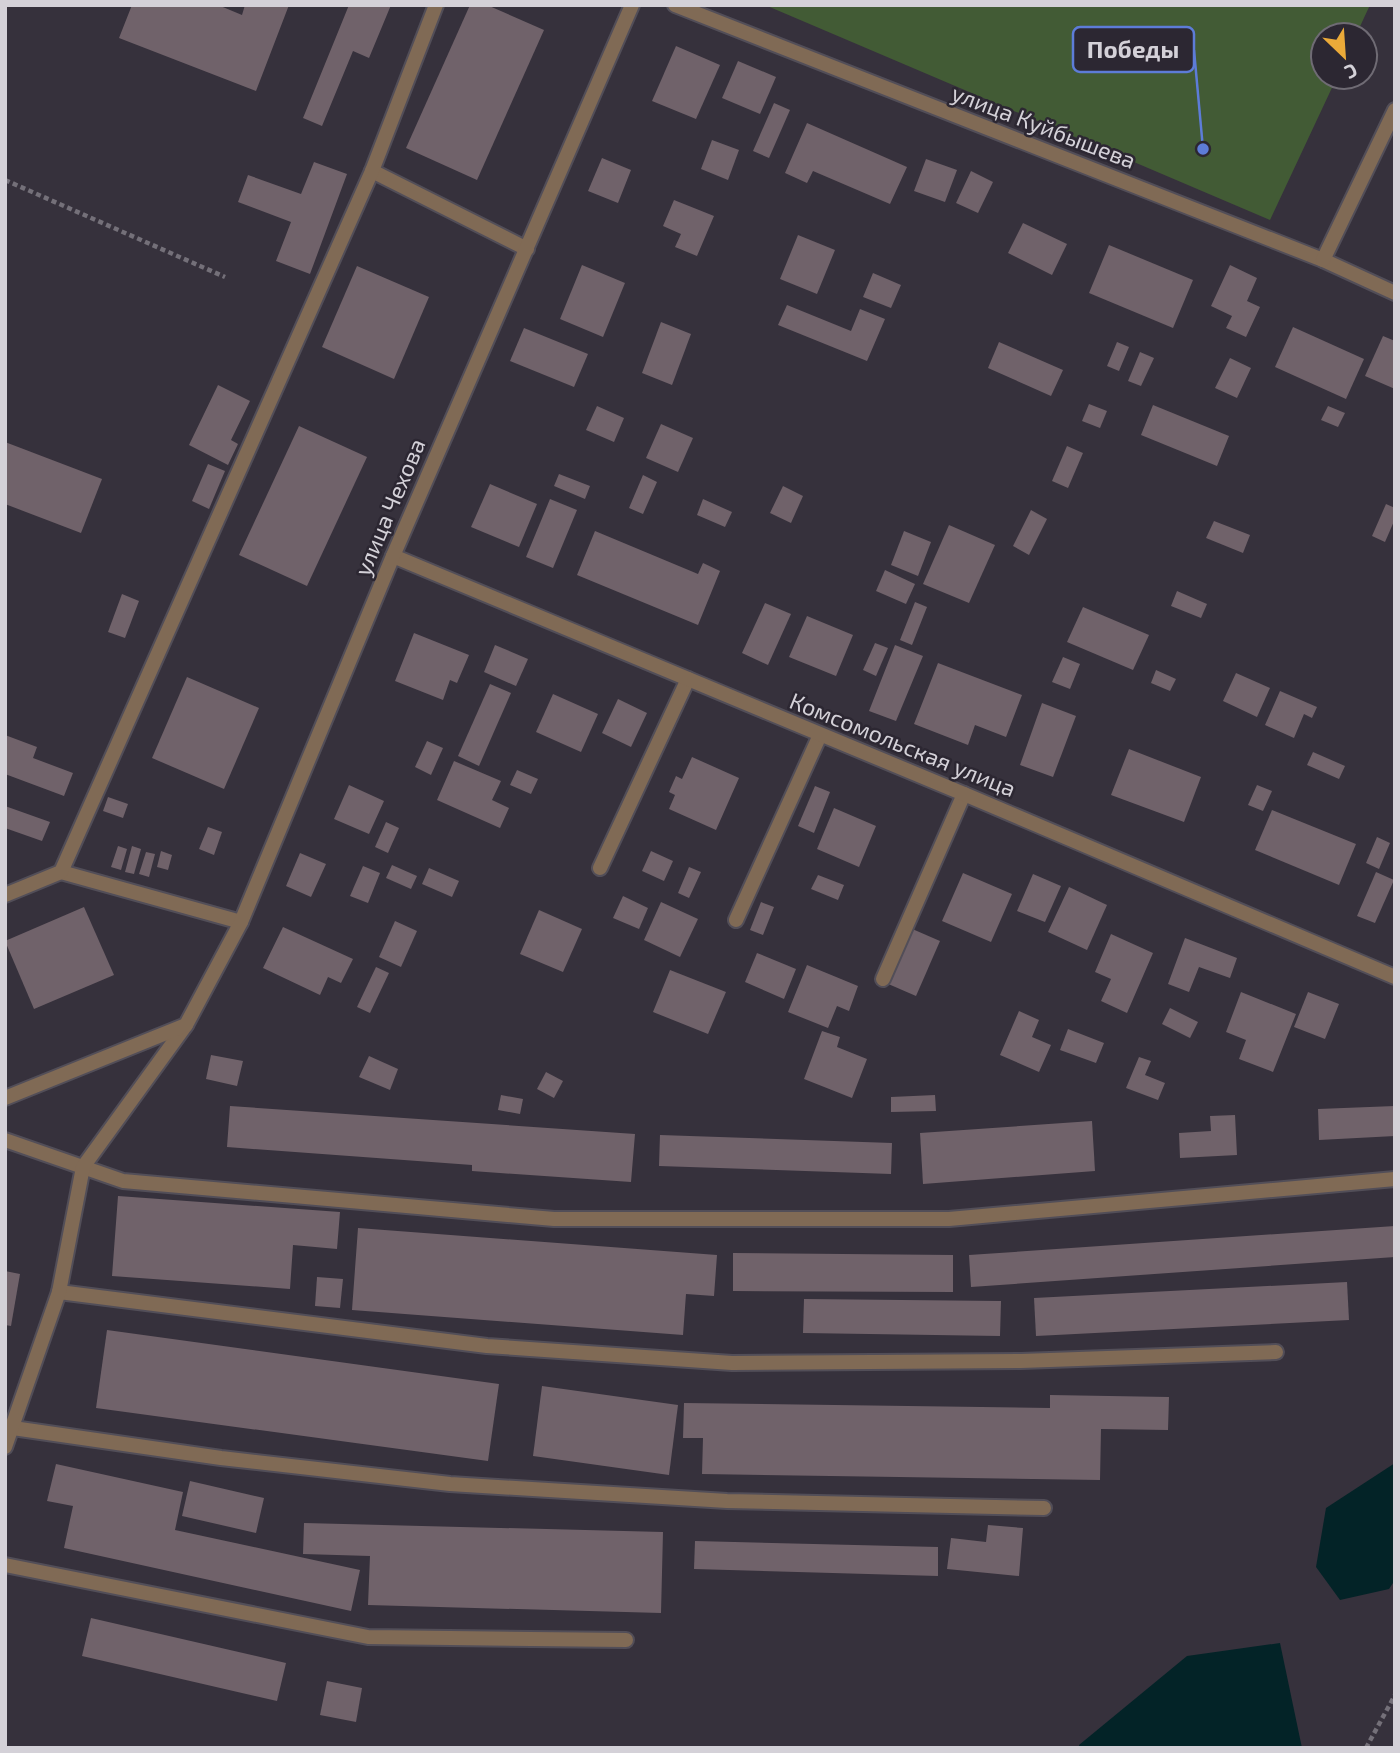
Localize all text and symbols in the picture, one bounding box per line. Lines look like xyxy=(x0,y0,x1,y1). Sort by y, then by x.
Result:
north arrow xyxy=(1309,21,1379,91)
callout: Победы xyxy=(1073,27,1194,72)
text: Победы xyxy=(1087,34,1179,63)
text: С xyxy=(1341,59,1361,85)
street label: улица Куйбышева xyxy=(948,78,1140,175)
street label: улица Чехова xyxy=(348,434,431,580)
street label: Комсомольская улица xyxy=(786,686,1020,803)

